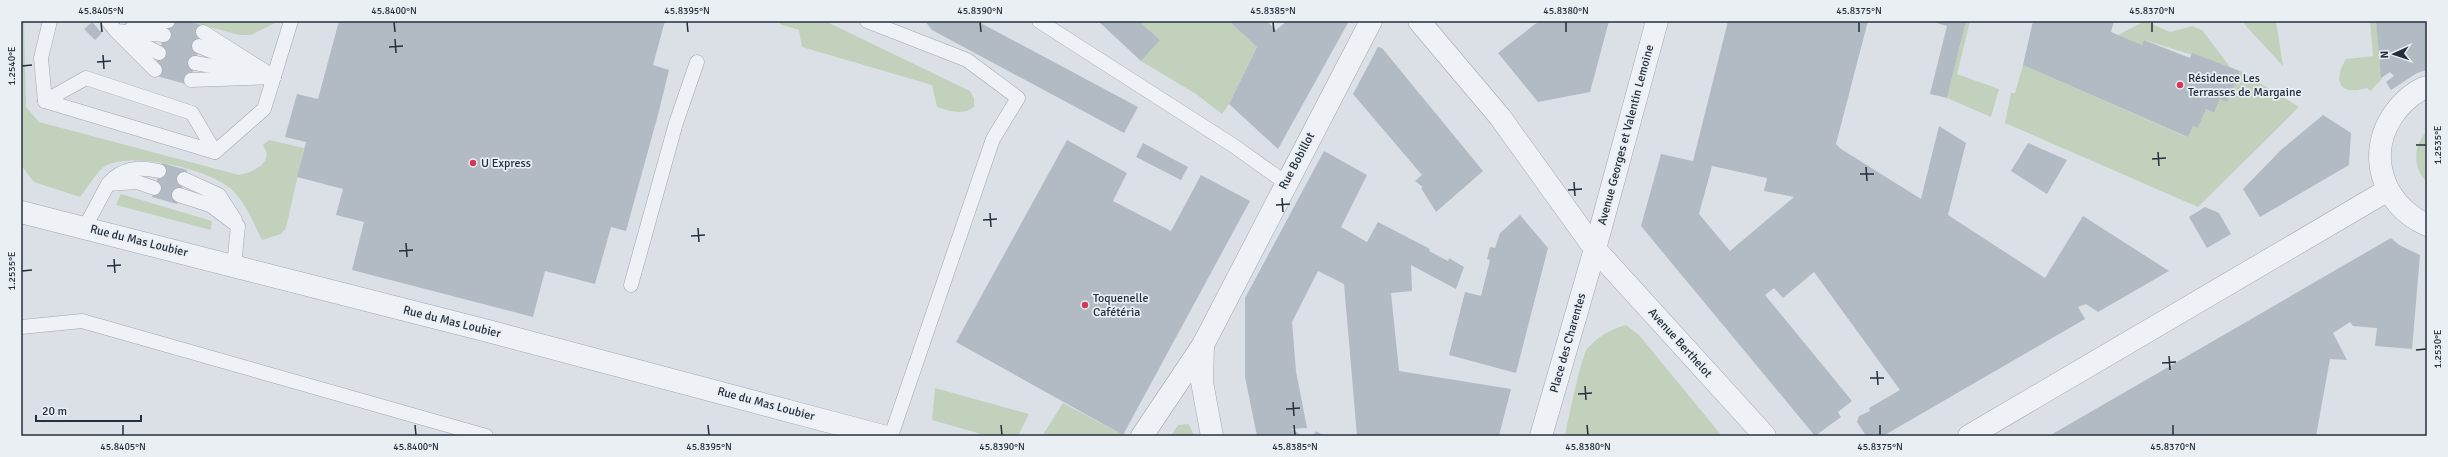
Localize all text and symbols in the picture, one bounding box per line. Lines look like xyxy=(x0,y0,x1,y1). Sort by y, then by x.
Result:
text: 45.8405°N xyxy=(78,5,124,17)
text: 45.8400°N xyxy=(371,5,417,17)
text: 45.8395°N xyxy=(664,5,710,17)
text: 45.8390°N xyxy=(957,5,1003,17)
text: 45.8385°N xyxy=(1250,5,1296,17)
text: 45.8380°N xyxy=(1543,5,1589,17)
text: 45.8375°N xyxy=(1836,5,1882,17)
text: 45.8370°N xyxy=(2129,5,2175,17)
north arrow xyxy=(2374,34,2414,74)
street label: Avenue Georges et Valentin Lemoine xyxy=(1595,43,1657,227)
text: 1.2540°E xyxy=(6,46,18,86)
text: N xyxy=(2378,50,2391,59)
place label: Résidence Les Terrasses de Margaine xyxy=(2188,71,2301,100)
marker: Résidence Les Terrasses de Margaine xyxy=(2175,80,2185,90)
text: 1.2535°E xyxy=(2432,125,2444,165)
street label: Rue Bobillot xyxy=(1276,130,1318,192)
place label: U Express xyxy=(481,156,531,171)
marker: U Express xyxy=(468,158,478,168)
street label: Rue du Mas Loubier xyxy=(89,222,190,261)
text: 1.2535°E xyxy=(6,251,18,291)
place label: Toquenelle Cafétéria xyxy=(1093,291,1148,320)
street label: Place des Charentes xyxy=(1547,292,1589,394)
marker: Toquenelle Cafétéria xyxy=(1080,300,1090,310)
street label: Rue du Mas Loubier xyxy=(402,303,503,342)
street label: Avenue Berthelot xyxy=(1645,305,1715,381)
text: 1.2530°E xyxy=(2432,329,2444,369)
street label: Rue du Mas Loubier xyxy=(716,384,817,424)
scale bar xyxy=(36,397,141,423)
text: 20 m xyxy=(42,404,67,419)
text: 45.8405°N xyxy=(100,441,146,453)
text: 45.8400°N xyxy=(393,441,439,453)
text: 45.8395°N xyxy=(686,441,732,453)
text: 45.8390°N xyxy=(979,441,1025,453)
text: 45.8385°N xyxy=(1272,441,1318,453)
text: 45.8380°N xyxy=(1565,441,1611,453)
text: 45.8375°N xyxy=(1857,441,1903,453)
text: 45.8370°N xyxy=(2150,441,2196,453)

